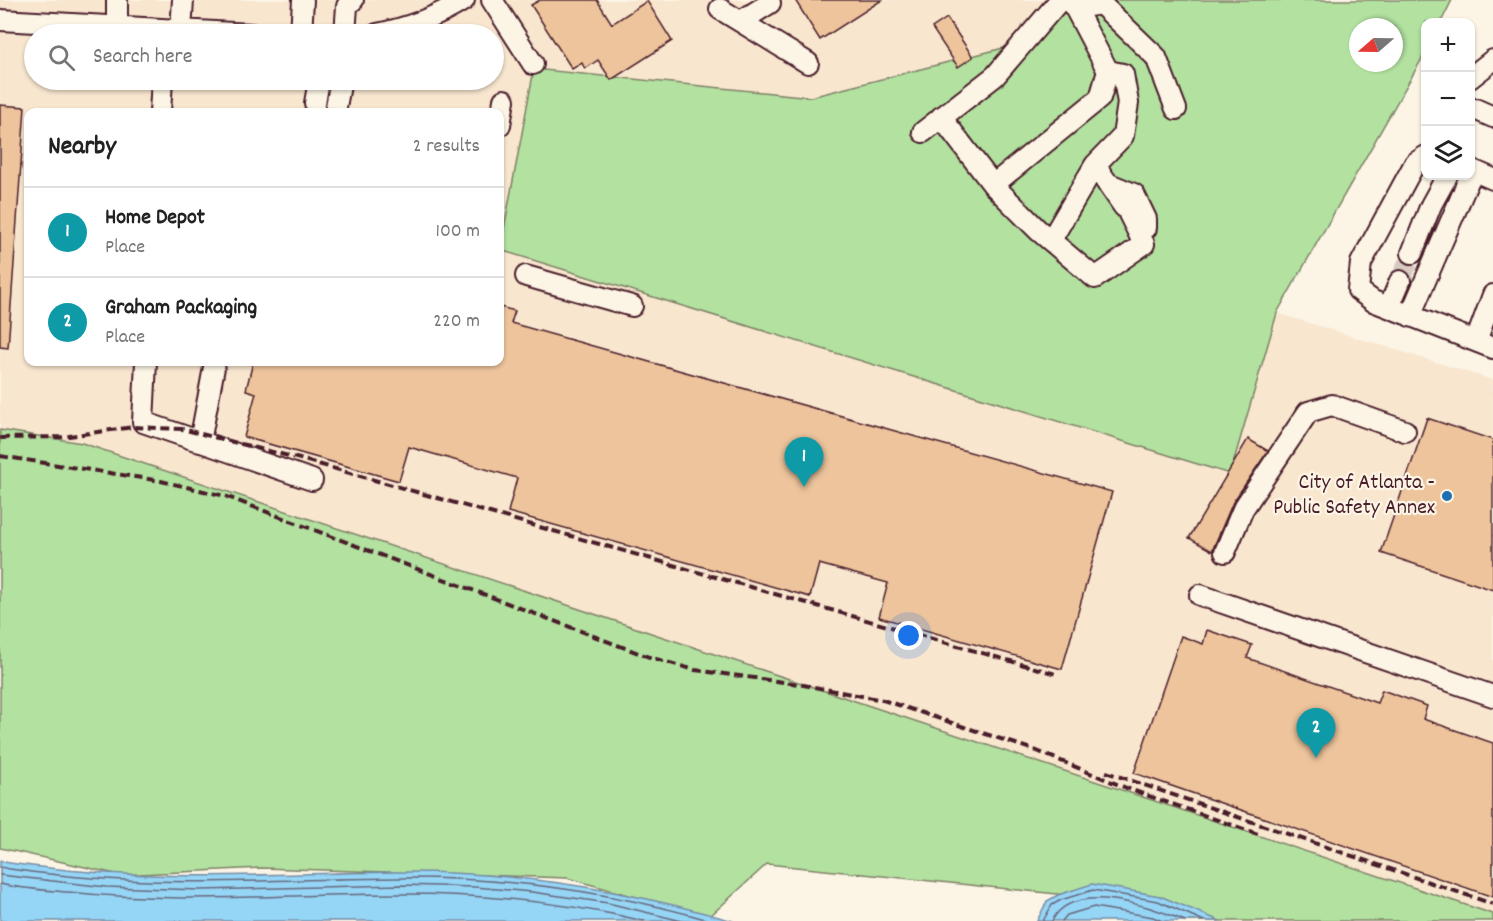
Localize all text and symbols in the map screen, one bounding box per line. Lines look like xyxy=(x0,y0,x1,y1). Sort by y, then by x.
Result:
north arrow xyxy=(1349,18,1403,72)
map controls xyxy=(1421,18,1475,180)
button: + xyxy=(1421,18,1475,72)
search box xyxy=(24,24,504,90)
icon: search xyxy=(45,41,78,74)
text: Search here xyxy=(93,42,192,73)
button: − xyxy=(1421,72,1475,126)
button: layers xyxy=(1421,126,1475,180)
text: Nearby xyxy=(48,129,116,166)
text: 2 results xyxy=(413,133,480,161)
text: Home Depot xyxy=(105,203,205,234)
text: 1 xyxy=(65,218,70,246)
text: 100 m xyxy=(436,218,480,246)
text: Place xyxy=(105,234,145,262)
text: Graham Packaging xyxy=(105,293,257,324)
text: 2 xyxy=(63,308,72,336)
text: 220 m xyxy=(433,308,480,336)
text: Place xyxy=(105,324,145,352)
pin: 1 xyxy=(784,438,824,487)
place label: City of Atlanta - Public Safety Annex xyxy=(1273,468,1435,524)
marker: City of Atlanta - Public Safety Annex xyxy=(1440,489,1454,503)
your location xyxy=(894,621,923,650)
pin: 2 xyxy=(1296,708,1336,758)

